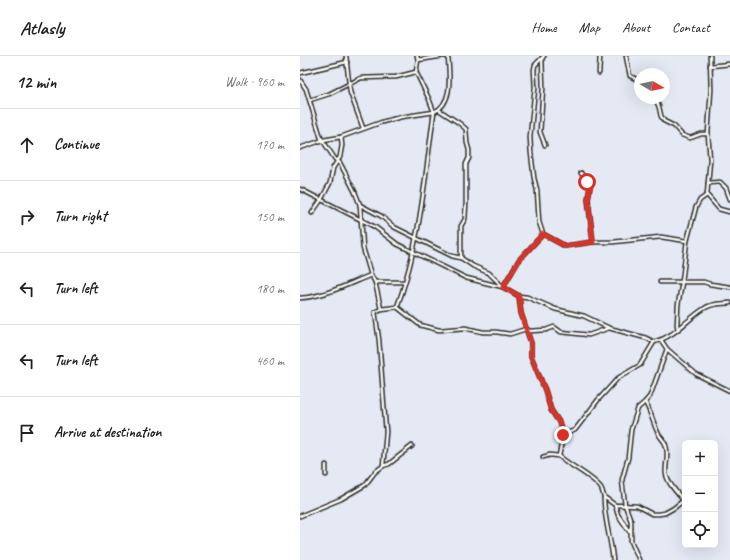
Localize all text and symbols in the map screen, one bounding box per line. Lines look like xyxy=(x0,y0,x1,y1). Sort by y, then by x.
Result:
text: Atlasly xyxy=(20,16,64,40)
text: Home xyxy=(531,19,557,36)
text: Map xyxy=(579,19,600,36)
text: About xyxy=(622,19,650,36)
text: Contact xyxy=(672,19,710,36)
north arrow xyxy=(634,68,670,104)
text: 12 min xyxy=(16,72,56,93)
text: Walk · 960 m xyxy=(225,74,284,90)
icon: ahead xyxy=(16,134,38,156)
text: Continue xyxy=(54,135,99,154)
text: 170 m xyxy=(256,137,284,153)
route start xyxy=(578,173,596,191)
icon: right xyxy=(16,206,38,228)
text: Turn right xyxy=(54,207,107,226)
text: 150 m xyxy=(256,209,284,225)
icon: left xyxy=(16,278,38,300)
text: Turn left xyxy=(54,279,97,298)
text: 180 m xyxy=(256,281,284,297)
icon: left xyxy=(16,350,38,372)
text: Turn left xyxy=(54,351,97,370)
text: 460 m xyxy=(256,353,284,369)
icon: arrive xyxy=(16,422,38,444)
text: Arrive at destination xyxy=(54,423,161,442)
route end xyxy=(554,426,572,444)
map controls xyxy=(682,440,718,548)
button: + xyxy=(682,440,718,476)
button: − xyxy=(682,476,718,512)
button: locate xyxy=(682,512,718,548)

